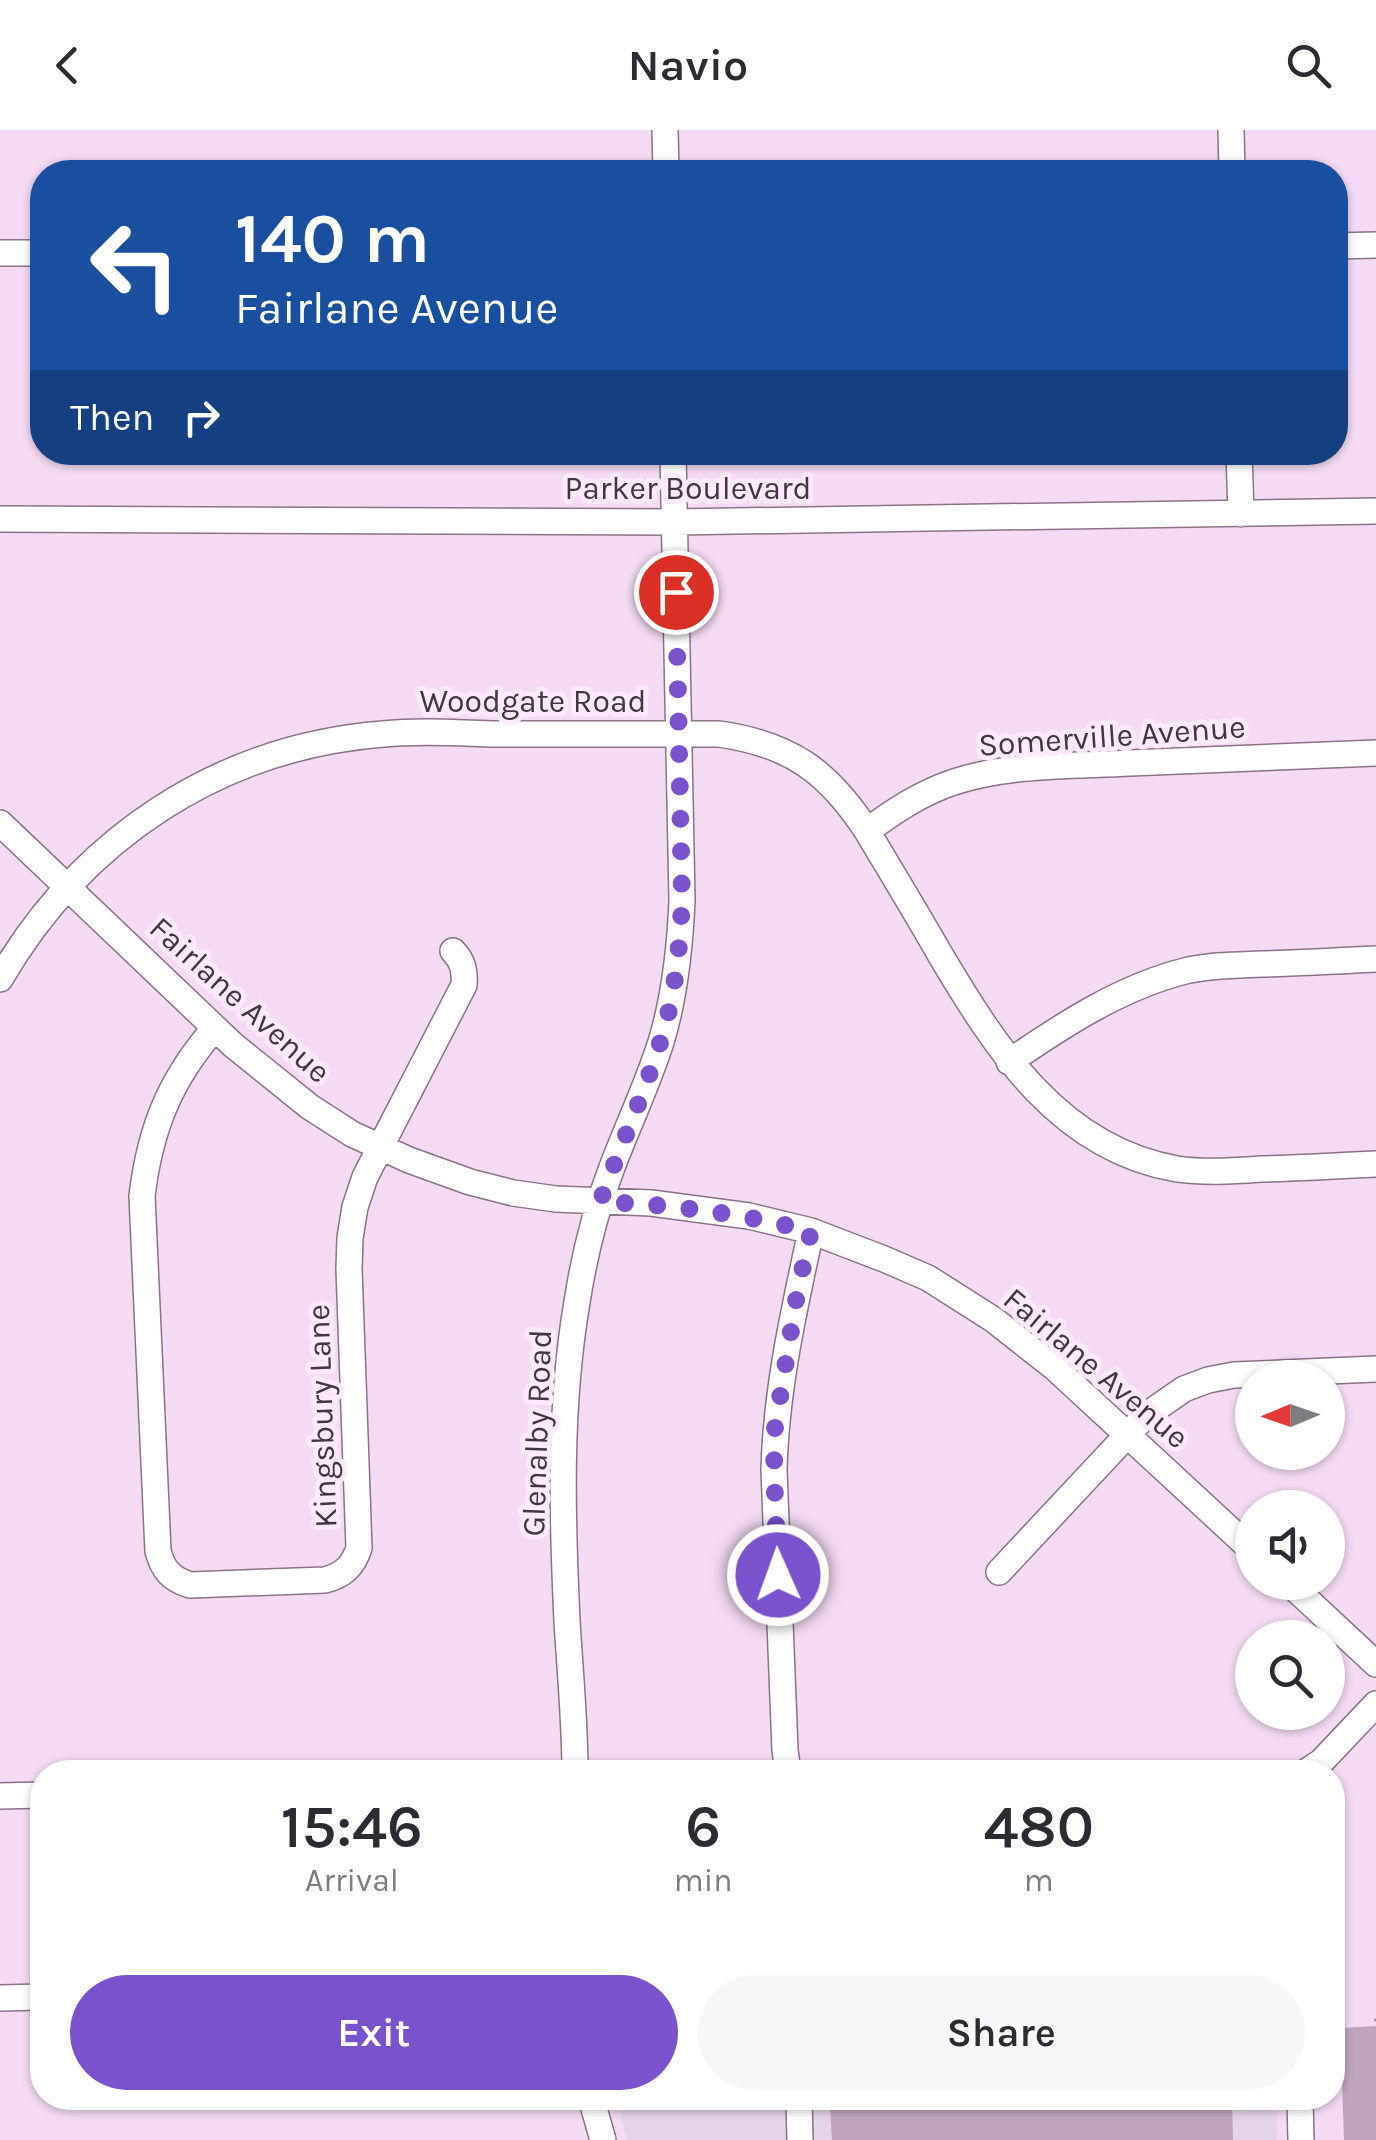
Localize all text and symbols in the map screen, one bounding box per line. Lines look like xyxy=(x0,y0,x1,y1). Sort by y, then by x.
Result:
icon: back xyxy=(40,38,95,93)
icon: search xyxy=(1281,38,1336,93)
text: Navio xyxy=(628,39,748,91)
text: 140 m xyxy=(235,198,430,280)
icon: left xyxy=(70,200,200,330)
text: Fairlane Avenue xyxy=(235,282,558,334)
icon: right xyxy=(174,390,229,445)
text: Then xyxy=(70,395,154,440)
street label: Parker Boulevard xyxy=(565,470,811,507)
pin xyxy=(634,550,719,635)
icon: arrive xyxy=(649,565,704,620)
street label: Woodgate Road xyxy=(420,683,646,720)
street label: Somerville Avenue xyxy=(977,708,1247,764)
street label: Fairlane Avenue xyxy=(142,909,338,1091)
street label: Fairlane Avenue xyxy=(996,1280,1196,1456)
street label: Kingsbury Lane xyxy=(300,1303,344,1529)
street label: Glenalby Road xyxy=(515,1329,559,1537)
north arrow xyxy=(1235,1360,1345,1470)
map controls xyxy=(1235,1360,1345,1730)
button: sound xyxy=(1235,1490,1345,1600)
position arrow xyxy=(726,1523,830,1627)
button: search xyxy=(1235,1620,1345,1730)
text: 15:46 xyxy=(281,1792,423,1862)
text: 6 xyxy=(685,1792,721,1862)
text: 480 xyxy=(983,1792,1094,1862)
text: Arrival xyxy=(305,1862,399,1899)
text: min xyxy=(674,1862,733,1899)
text: m xyxy=(1024,1862,1054,1899)
button: Exit xyxy=(70,1975,678,2090)
button: Share xyxy=(698,1975,1305,2090)

